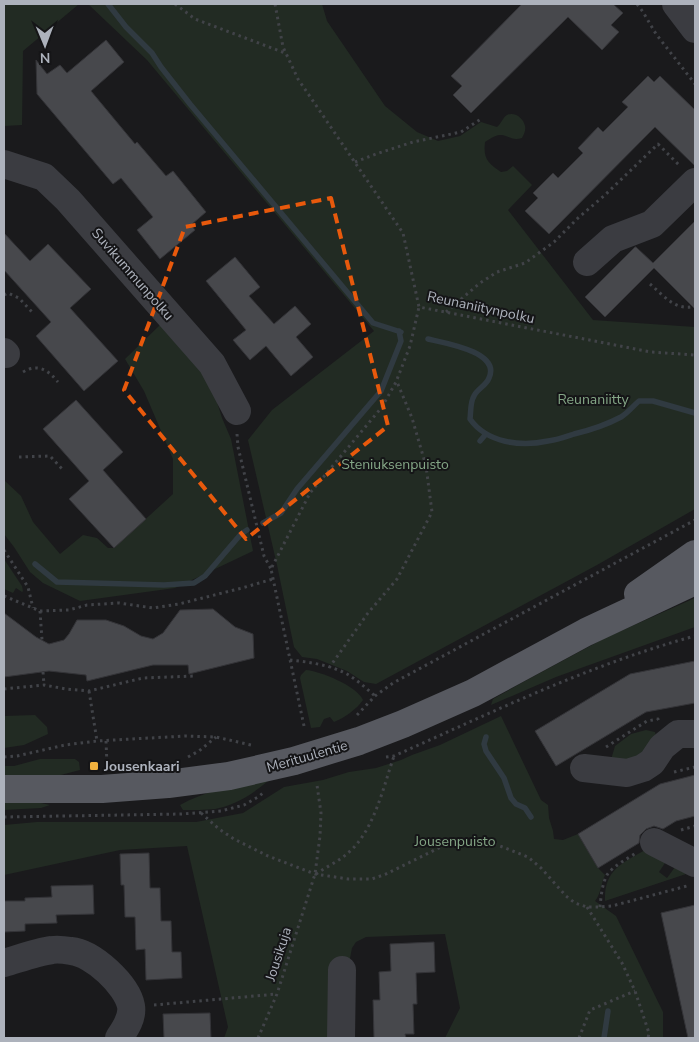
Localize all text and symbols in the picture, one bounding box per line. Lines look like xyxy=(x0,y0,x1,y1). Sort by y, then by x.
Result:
north arrow xyxy=(20,20,70,70)
text: N xyxy=(40,48,51,67)
street label: Suvikummunpolku xyxy=(87,224,178,325)
street label: Reunaniitynpolku xyxy=(425,287,536,328)
park label: Reunaniitty xyxy=(557,390,629,409)
park label: Steniuksenpuisto xyxy=(341,455,449,474)
street label: Merituulentie xyxy=(264,736,350,777)
place label: Jousenkaari xyxy=(103,757,180,776)
marker: Jousenkaari xyxy=(88,760,100,772)
park label: Jousenpuisto xyxy=(414,832,496,851)
street label: Jousikuja xyxy=(261,925,296,985)

